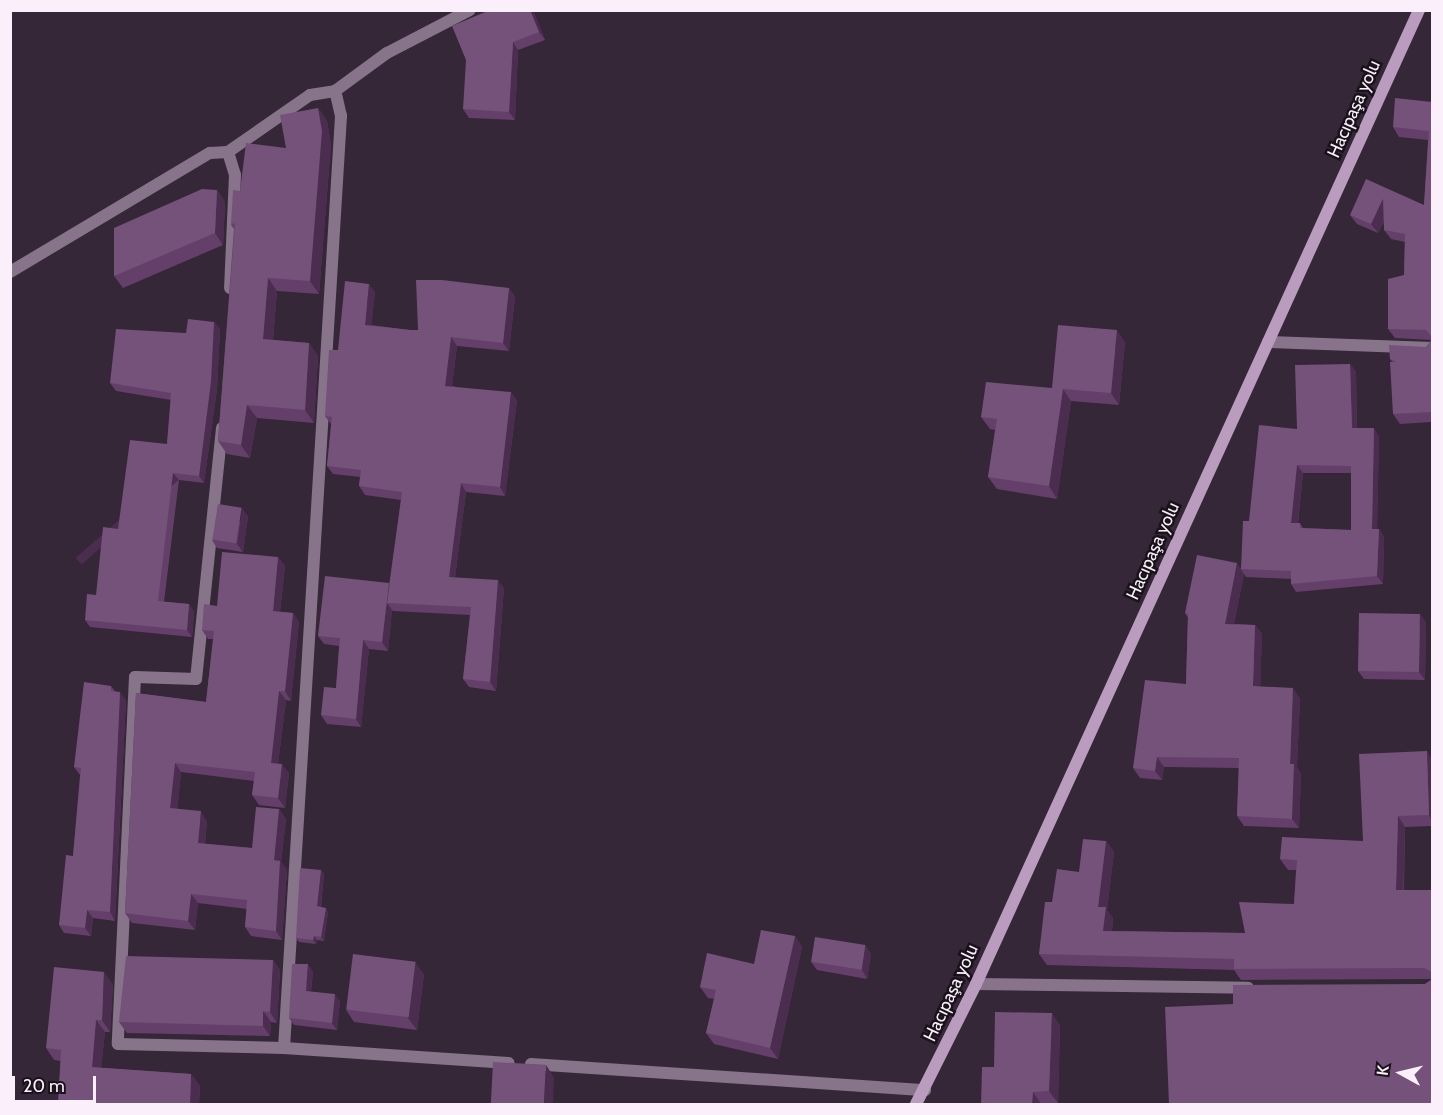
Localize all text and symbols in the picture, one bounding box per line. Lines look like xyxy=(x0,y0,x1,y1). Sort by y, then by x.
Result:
street label: Hacıpaşa yolu xyxy=(1323,57,1385,161)
street label: Hacıpaşa yolu xyxy=(1122,499,1184,603)
street label: Hacıpaşa yolu xyxy=(919,941,983,1045)
north arrow xyxy=(1371,1043,1431,1103)
scale bar xyxy=(15,1064,99,1102)
text: K xyxy=(1373,1064,1393,1077)
text: 20 m xyxy=(23,1075,65,1097)

